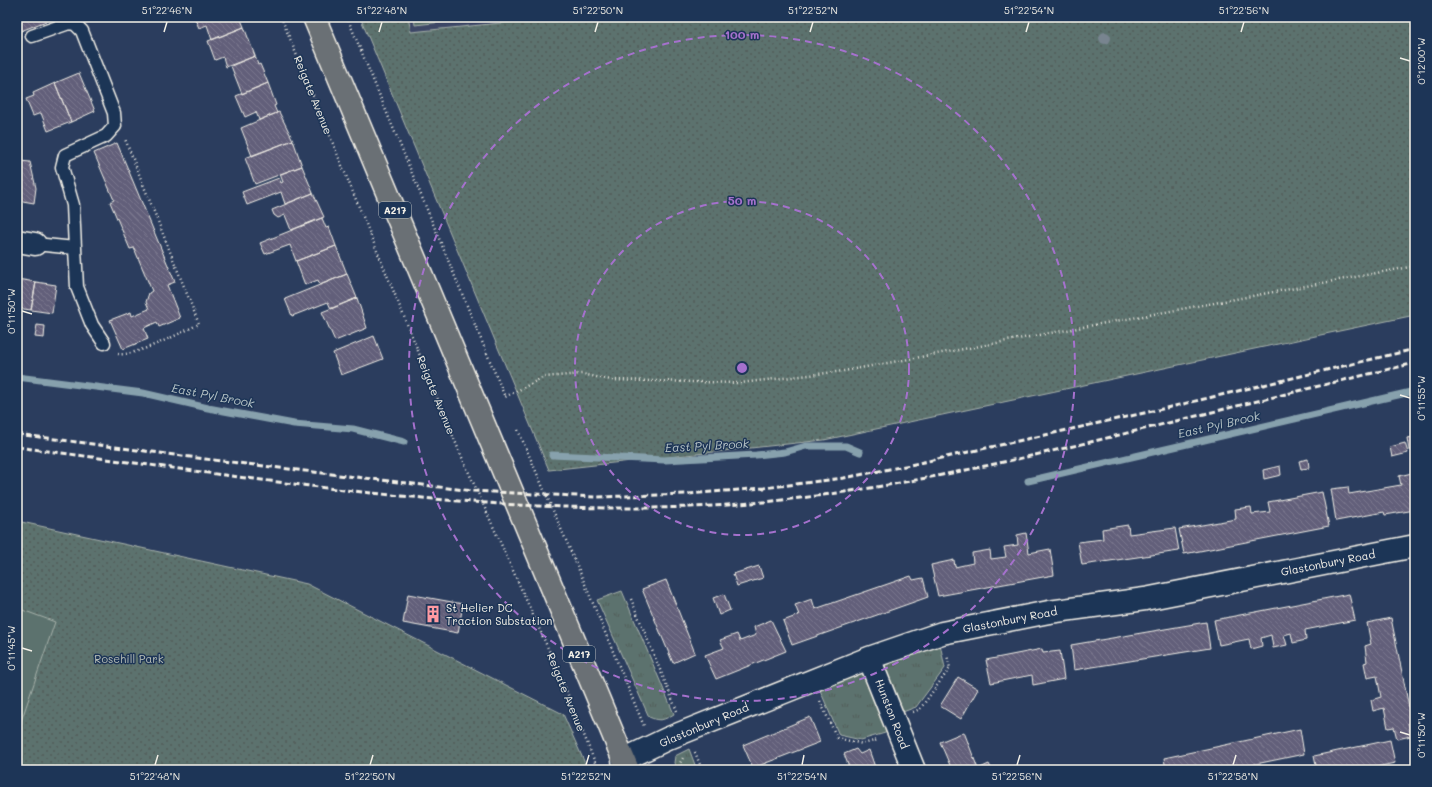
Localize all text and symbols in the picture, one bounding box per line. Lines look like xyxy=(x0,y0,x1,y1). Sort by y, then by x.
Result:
text: 51°22'46"N xyxy=(142,3,192,17)
text: 51°22'48"N xyxy=(357,3,407,17)
text: 51°22'50"N xyxy=(573,3,623,17)
text: 51°22'52"N xyxy=(788,3,838,17)
text: 51°22'54"N xyxy=(1004,3,1054,17)
text: 51°22'56"N xyxy=(1219,3,1269,17)
text: 100 m xyxy=(725,26,759,42)
text: 0°12'00"W xyxy=(1414,37,1428,84)
street label: Reigate Avenue xyxy=(291,53,336,137)
text: 50 m xyxy=(728,192,756,208)
road number: A217 xyxy=(379,202,411,218)
text: 0°11'50"W xyxy=(4,288,18,334)
street label: Reigate Avenue xyxy=(414,353,459,437)
centre of rings xyxy=(735,361,749,375)
text: 0°11'55"W xyxy=(1414,375,1428,421)
water label: East Pyl Brook xyxy=(171,379,256,411)
water label: East Pyl Brook xyxy=(1176,407,1262,441)
water label: East Pyl Brook xyxy=(665,435,750,455)
street label: Glastonbury Road xyxy=(1279,546,1376,579)
place label: St Helier DC Traction Substation xyxy=(446,600,552,628)
street label: Glastonbury Road xyxy=(961,603,1058,636)
building icon: St Helier DC Traction Substation xyxy=(423,604,443,624)
text: 0°11'45"W xyxy=(4,625,18,671)
road number: A217 xyxy=(563,646,595,662)
street label: Reigate Avenue xyxy=(544,650,589,734)
park label: Rosehill Park xyxy=(94,651,164,666)
street label: Hunston Road xyxy=(872,677,913,751)
street label: Glastonbury Road xyxy=(657,699,751,750)
text: 0°11'50"W xyxy=(1414,712,1428,758)
text: 51°22'48"N xyxy=(130,769,180,783)
text: 51°22'50"N xyxy=(345,769,395,783)
text: 51°22'52"N xyxy=(561,769,611,783)
text: 51°22'54"N xyxy=(777,769,827,783)
text: 51°22'56"N xyxy=(992,769,1042,783)
text: 51°22'58"N xyxy=(1208,769,1258,783)

